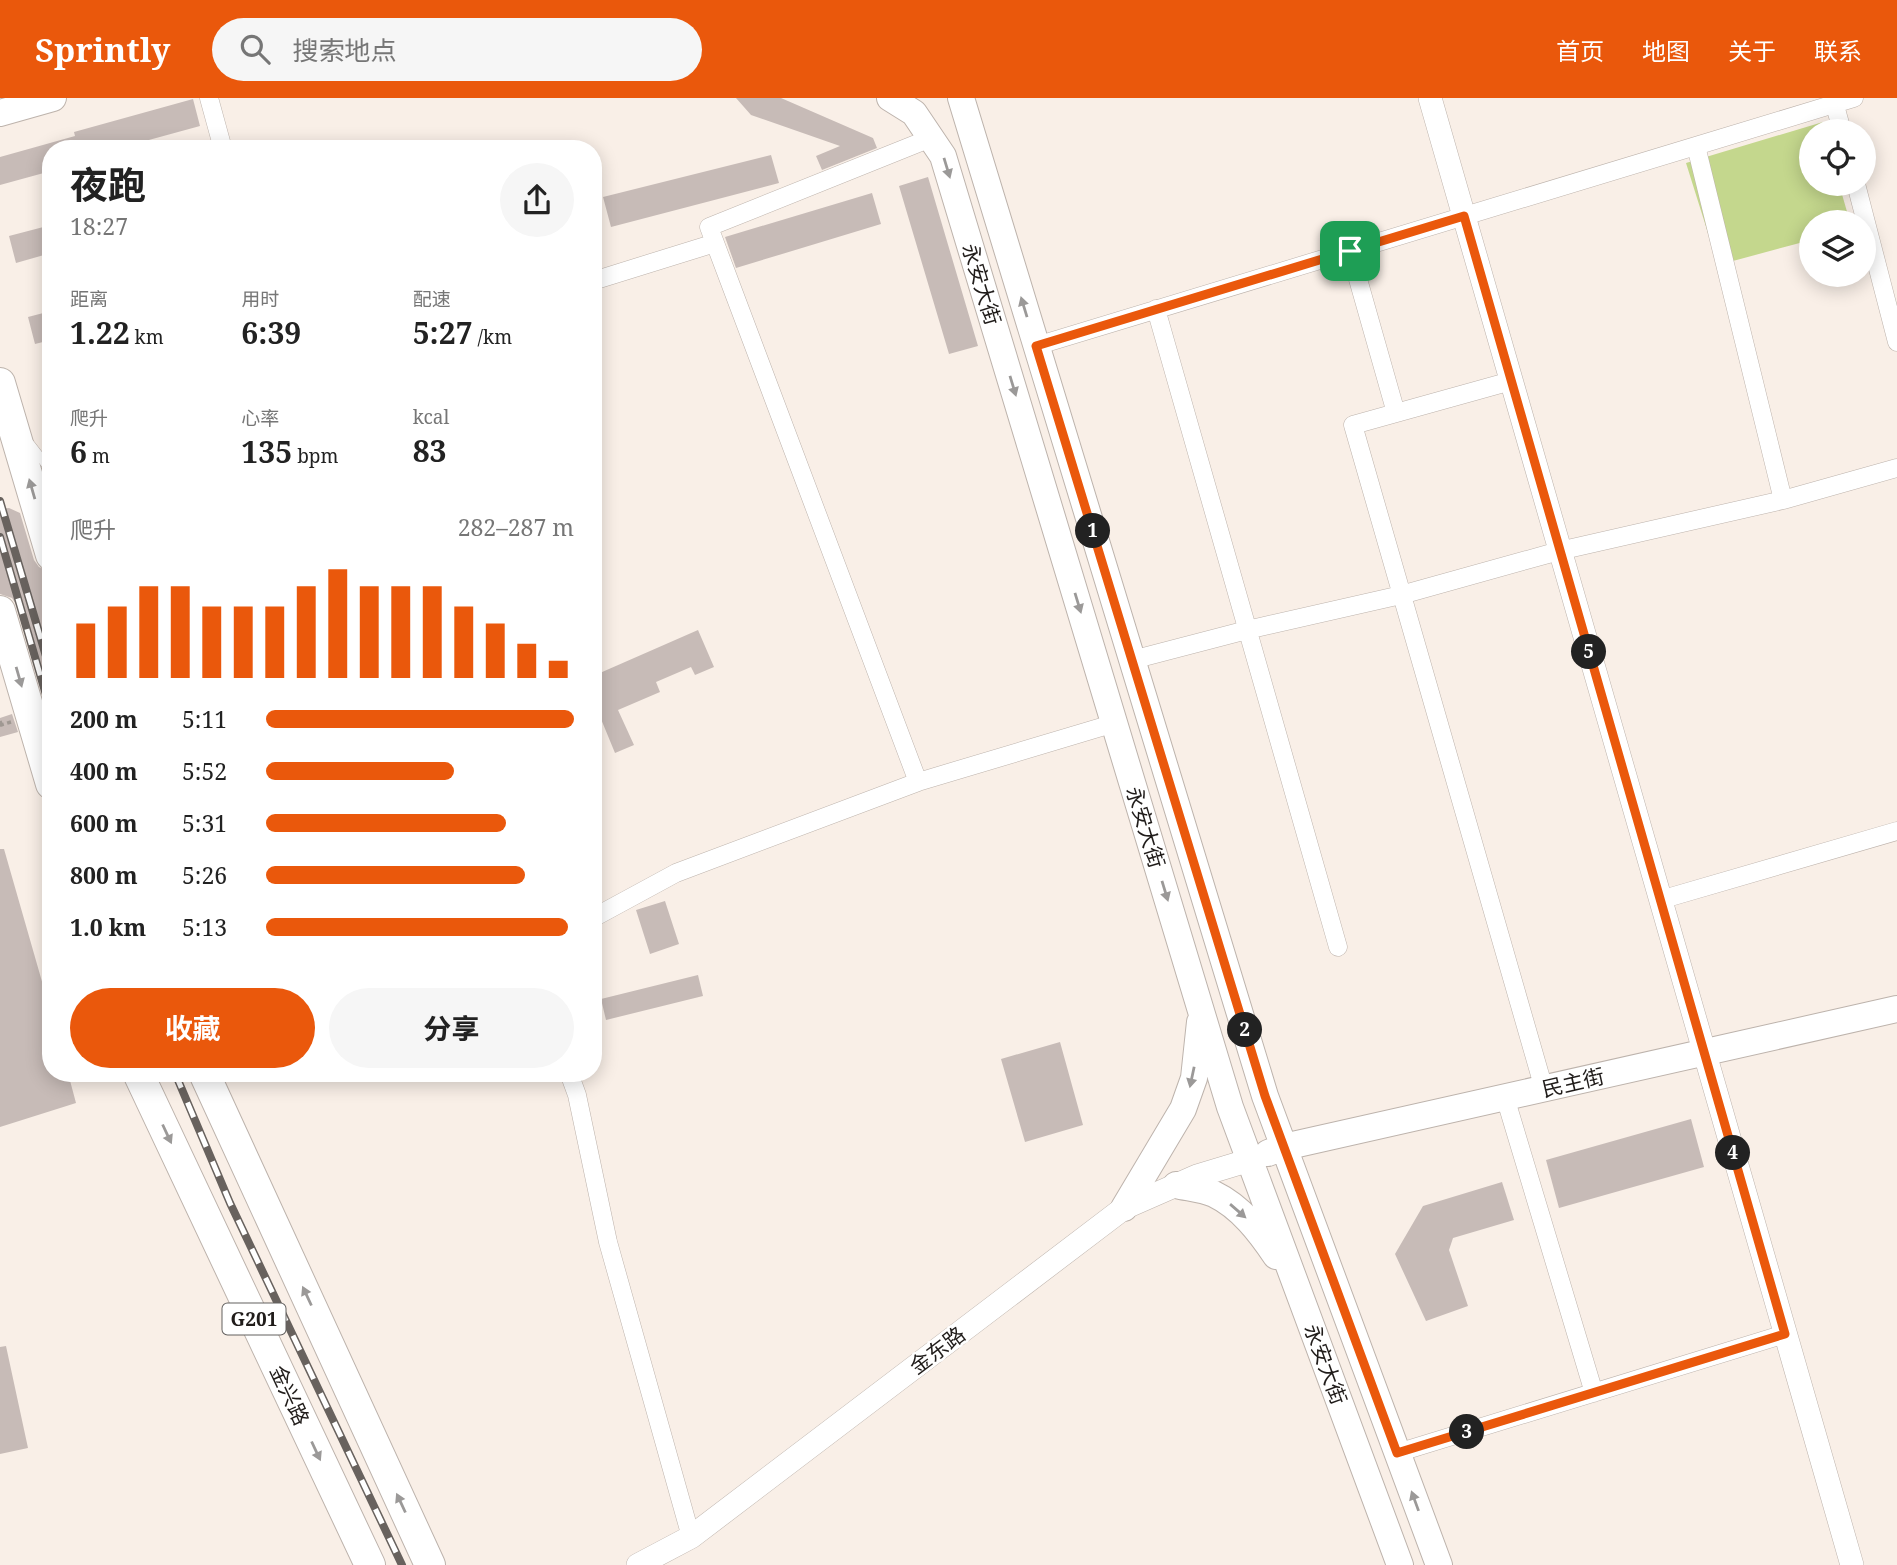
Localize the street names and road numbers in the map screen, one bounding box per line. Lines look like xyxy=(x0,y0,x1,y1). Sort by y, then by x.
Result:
street label: 永安大街 xyxy=(956,240,1008,328)
street label: 永安大街 xyxy=(1120,783,1172,871)
street label: 民主街 xyxy=(1539,1061,1607,1103)
road number: G201 xyxy=(222,1303,286,1334)
street label: 金东路 xyxy=(903,1320,971,1380)
street label: 永安大街 xyxy=(1298,1320,1354,1408)
street label: 金兴路 xyxy=(264,1361,316,1429)

